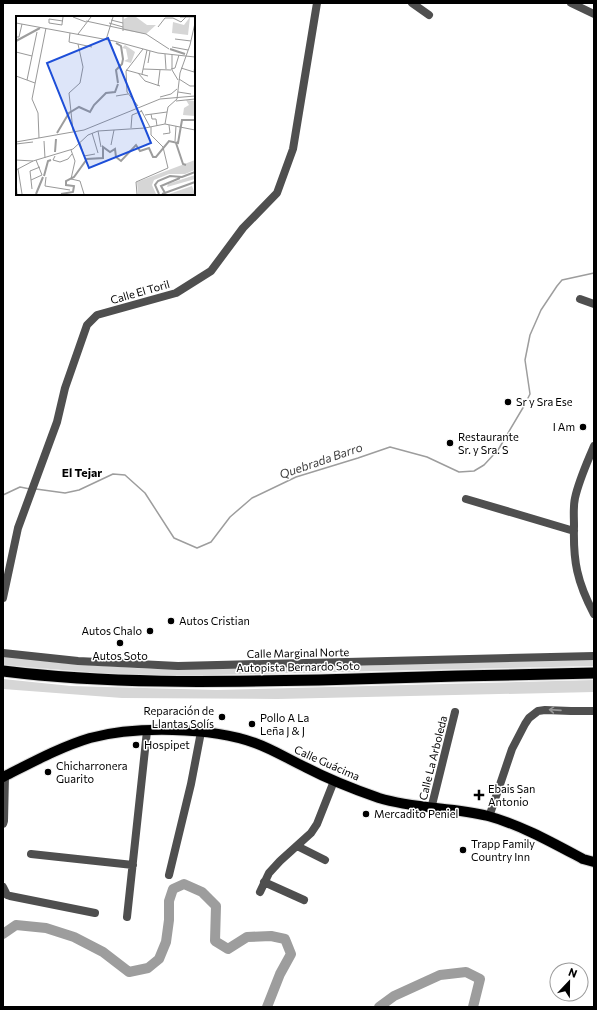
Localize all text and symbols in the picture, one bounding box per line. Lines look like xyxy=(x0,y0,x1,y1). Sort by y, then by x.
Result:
inset map xyxy=(16,16,195,195)
street label: Calle El Toril xyxy=(109,277,171,306)
place label: Sr y Sra Ese xyxy=(516,395,573,408)
marker: Sr y Sra Ese xyxy=(503,397,513,407)
place label: I Am xyxy=(553,420,575,433)
marker: I Am xyxy=(578,422,588,432)
place label: Restaurante Sr. y Sra. S xyxy=(458,430,519,456)
marker: Restaurante Sr. y Sra. S xyxy=(445,438,455,448)
water label: Quebrada Barro xyxy=(277,439,364,481)
district label: El Tejar xyxy=(62,465,102,479)
place label: Autos Cristian xyxy=(179,614,250,627)
marker: Autos Cristian xyxy=(166,616,176,626)
place label: Autos Chalo xyxy=(81,624,142,637)
marker: Autos Chalo xyxy=(145,626,155,636)
marker: Autos Soto xyxy=(115,638,125,648)
street label: Calle Marginal Norte xyxy=(247,645,350,660)
place label: Autos Soto xyxy=(92,649,148,662)
street label: Autopista Bernardo Soto xyxy=(236,659,360,674)
place label: Reparación de Llantas Solís xyxy=(143,704,214,730)
one-way arrow xyxy=(549,707,562,714)
place label: Pollo A La Leña J & J xyxy=(260,711,309,738)
marker: Reparación de Llantas Solís xyxy=(217,712,227,722)
street label: Calle La Arboleda xyxy=(416,714,449,802)
marker: Pollo A La Leña J & J xyxy=(247,719,257,729)
place label: Hospipet xyxy=(144,738,190,751)
marker: Hospipet xyxy=(131,740,141,750)
street label: Calle Guácima xyxy=(292,742,362,783)
place label: Chicharronera Guarito xyxy=(56,759,127,785)
marker: Chicharronera Guarito xyxy=(43,767,53,777)
place label: Ebais San Antonio xyxy=(488,782,535,808)
marker: Ebais San Antonio xyxy=(473,789,485,801)
place label: Mercadito Peniel xyxy=(374,807,458,820)
marker: Mercadito Peniel xyxy=(361,809,371,819)
place label: Trapp Family Country Inn xyxy=(471,837,535,863)
marker: Trapp Family Country Inn xyxy=(458,845,468,855)
north arrow xyxy=(549,962,589,1002)
text: N xyxy=(567,965,579,980)

